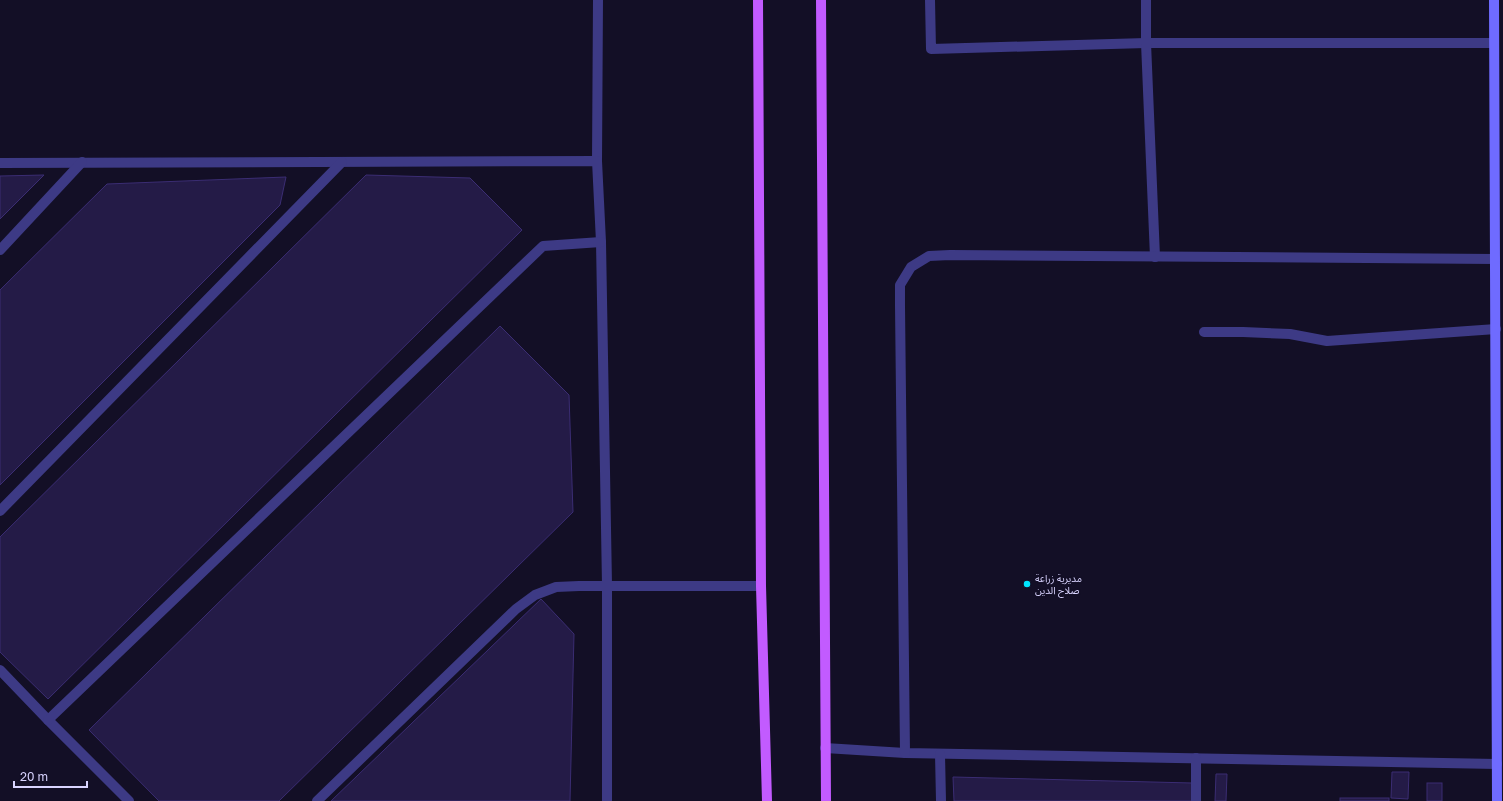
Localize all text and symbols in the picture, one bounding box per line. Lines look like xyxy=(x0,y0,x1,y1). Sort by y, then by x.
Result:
place label: مديرية زراعة صلاح الدين xyxy=(1035,572,1082,598)
marker: مديرية زراعة صلاح الدين xyxy=(1022,579,1032,589)
scale bar xyxy=(14,763,87,789)
text: 20 m xyxy=(20,769,48,784)

